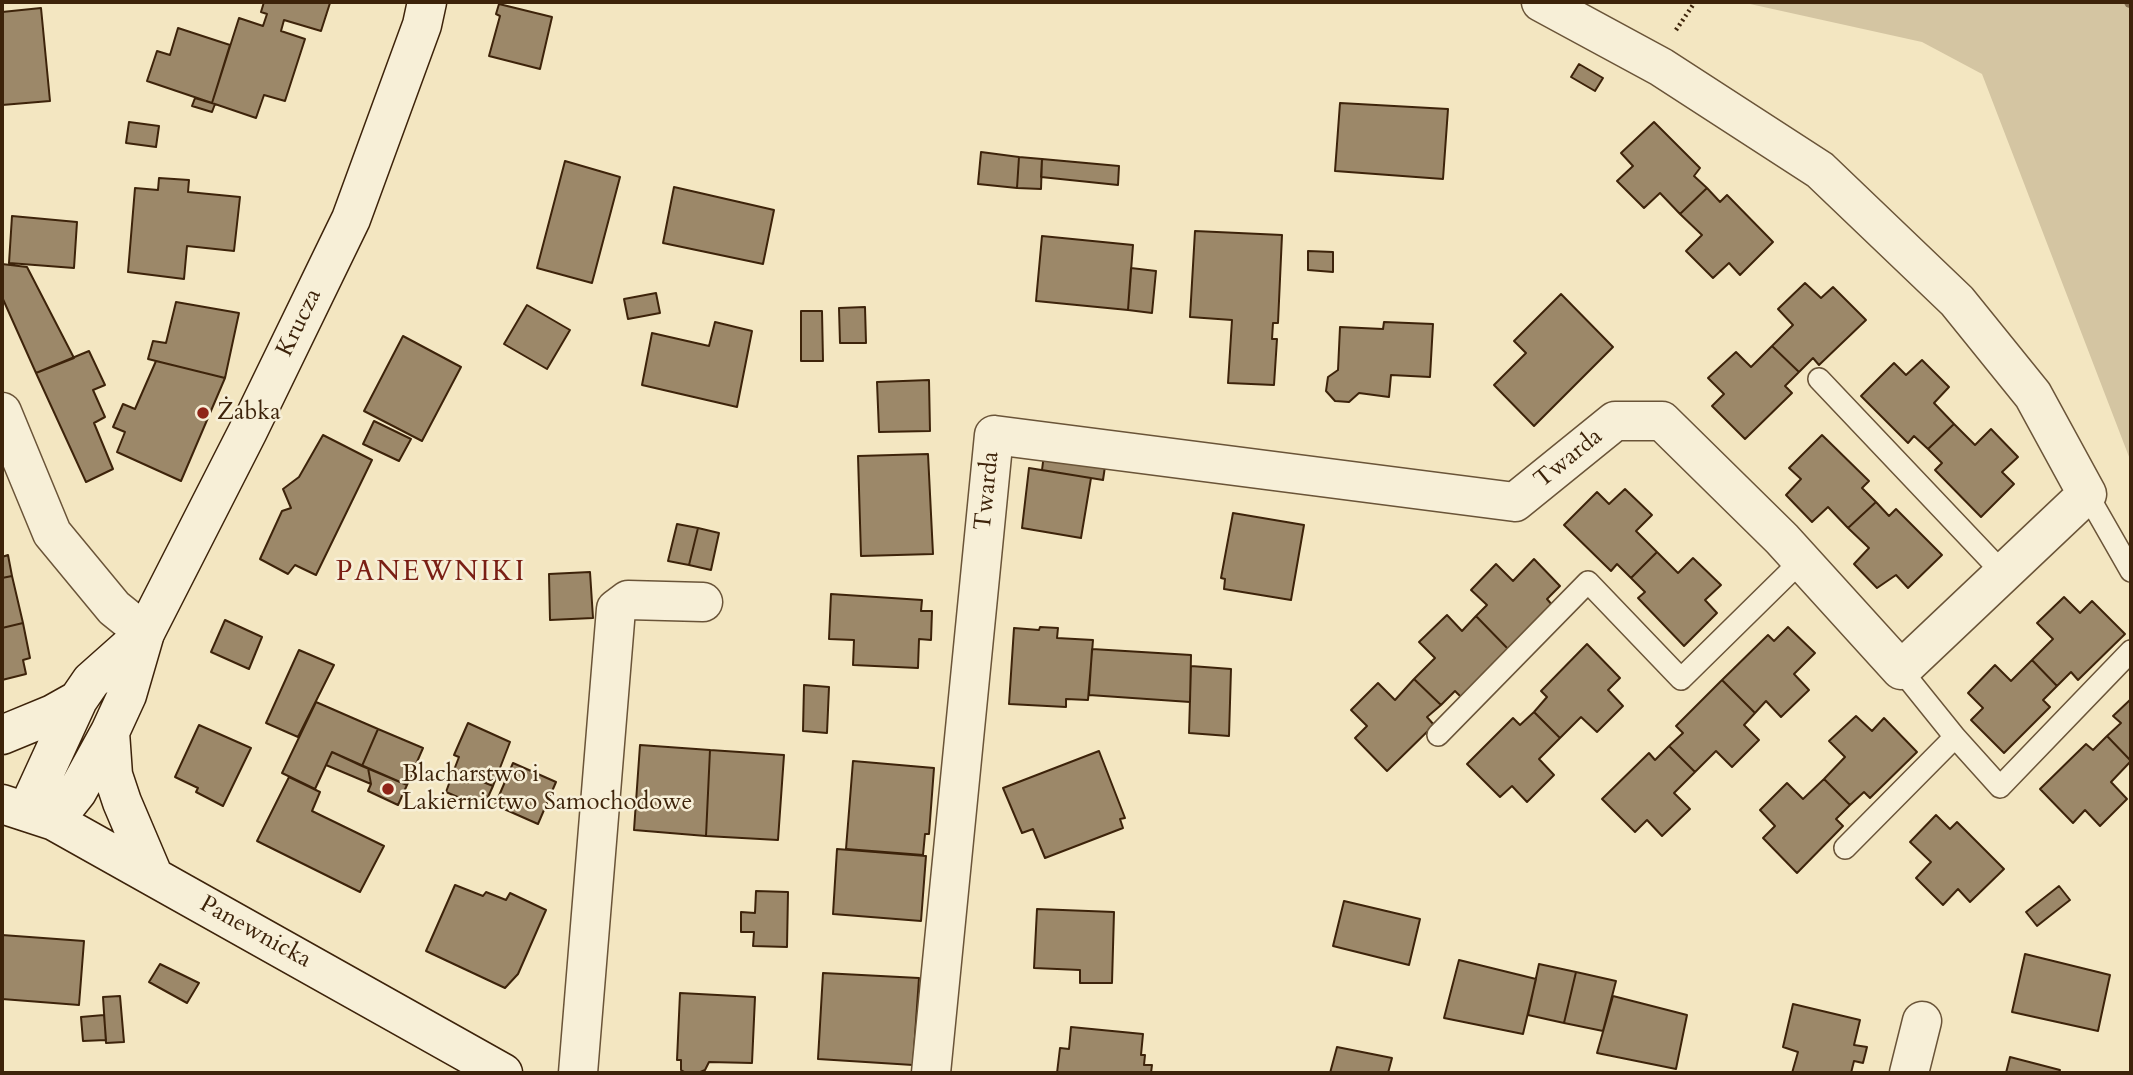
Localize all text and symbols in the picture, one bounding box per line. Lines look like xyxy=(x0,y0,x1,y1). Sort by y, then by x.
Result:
street label: Krucza xyxy=(271,284,329,362)
place label: Żabka xyxy=(217,399,281,427)
marker: Żabka xyxy=(195,405,211,421)
street label: Twarda xyxy=(1529,423,1609,495)
street label: Twarda xyxy=(970,450,1006,532)
district label: PANEWNIKI xyxy=(337,557,525,591)
place label: Blacharstwo i Lakiernictwo Samochodowe xyxy=(402,761,692,817)
marker: Blacharstwo i Lakiernictwo Samochodowe xyxy=(380,781,396,797)
street label: Panewnicka xyxy=(194,891,316,975)

